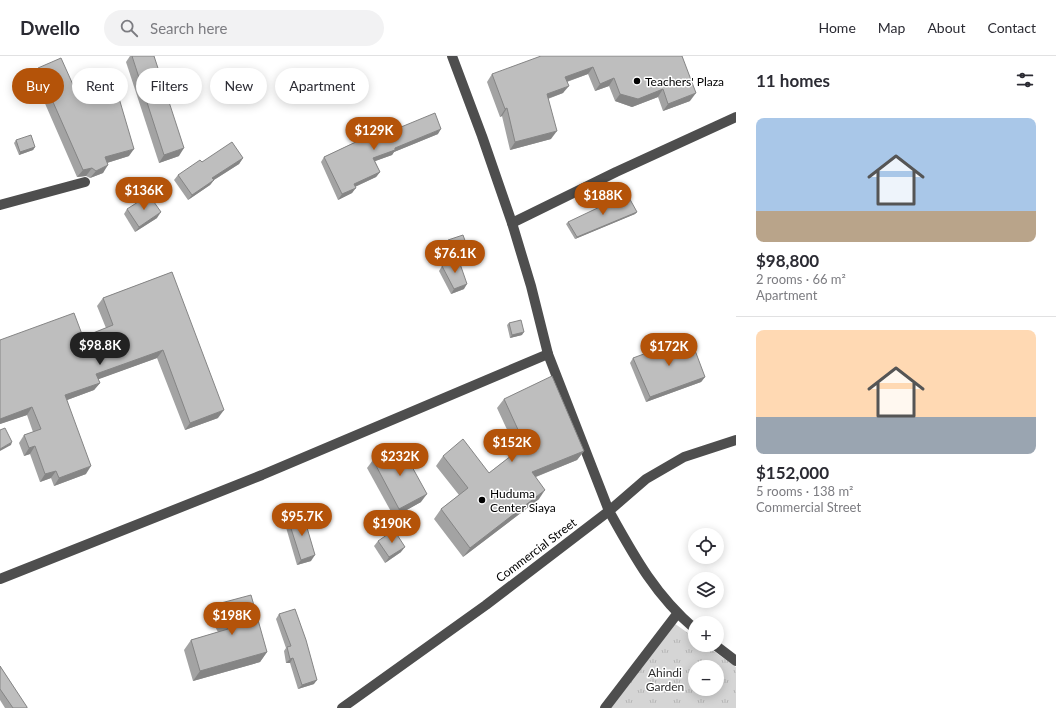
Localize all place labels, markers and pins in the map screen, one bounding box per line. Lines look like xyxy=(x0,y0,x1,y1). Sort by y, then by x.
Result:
place label: Teachers' Plaza xyxy=(645,74,724,89)
marker: Teachers' Plaza xyxy=(632,76,642,86)
pin: $129K xyxy=(346,117,402,151)
pin: $136K xyxy=(116,177,172,211)
pin: $188K xyxy=(575,182,631,216)
pin: $76.1K xyxy=(422,240,488,274)
pin: $98.8K xyxy=(67,332,133,366)
pin: $172K xyxy=(641,333,697,367)
pin: $152K xyxy=(484,429,540,463)
pin: $232K xyxy=(372,443,428,477)
place label: Huduma Center Siaya xyxy=(490,486,556,515)
marker: Huduma Center Siaya xyxy=(477,495,487,505)
pin: $95.7K xyxy=(269,503,335,537)
pin: $190K xyxy=(364,510,420,544)
pin: $198K xyxy=(204,602,260,636)

